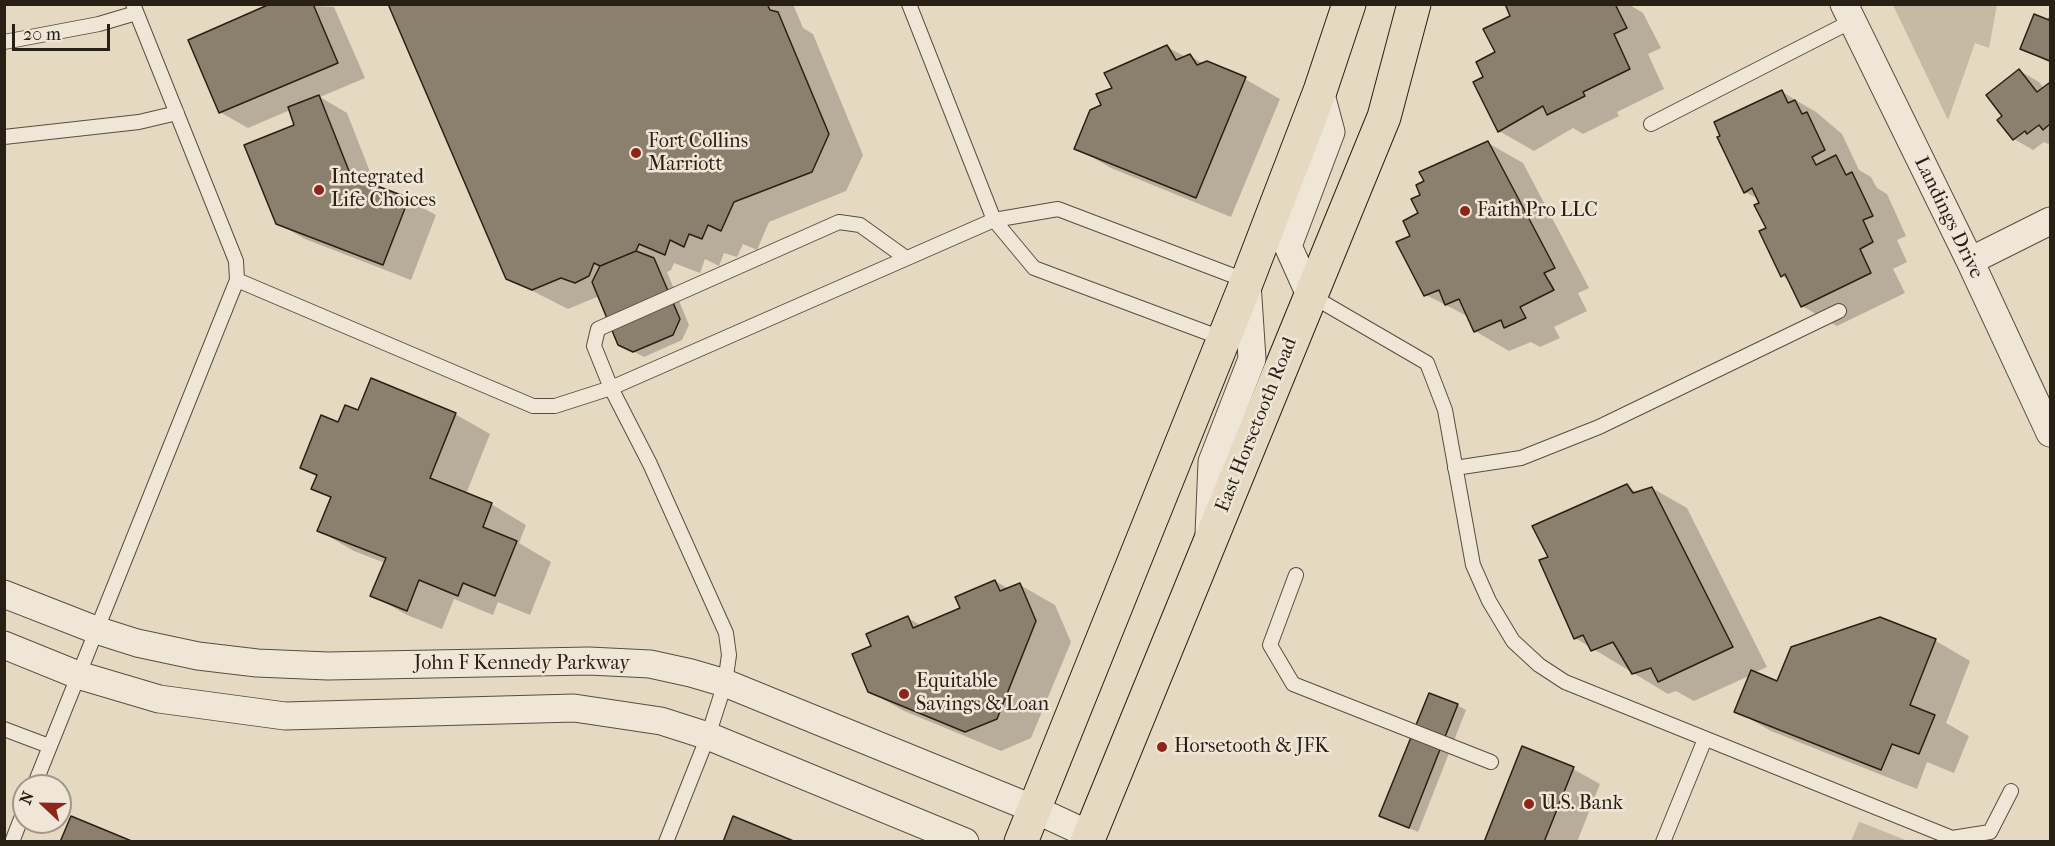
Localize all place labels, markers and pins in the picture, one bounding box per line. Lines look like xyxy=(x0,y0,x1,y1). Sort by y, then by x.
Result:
place label: Fort Collins Marriott xyxy=(648,130,748,177)
marker: Fort Collins Marriott xyxy=(629,146,643,160)
place label: Integrated Life Choices xyxy=(331,166,436,213)
marker: Integrated Life Choices xyxy=(312,183,326,197)
place label: Faith Pro LLC xyxy=(1477,199,1598,223)
marker: Faith Pro LLC xyxy=(1458,204,1472,218)
place label: Equitable Savings & Loan xyxy=(916,670,1049,717)
marker: Equitable Savings & Loan xyxy=(897,687,911,701)
place label: Horsetooth & JFK xyxy=(1174,735,1329,759)
marker: Horsetooth & JFK xyxy=(1155,740,1169,754)
place label: U.S. Bank xyxy=(1541,792,1623,816)
marker: U.S. Bank xyxy=(1522,797,1536,811)

